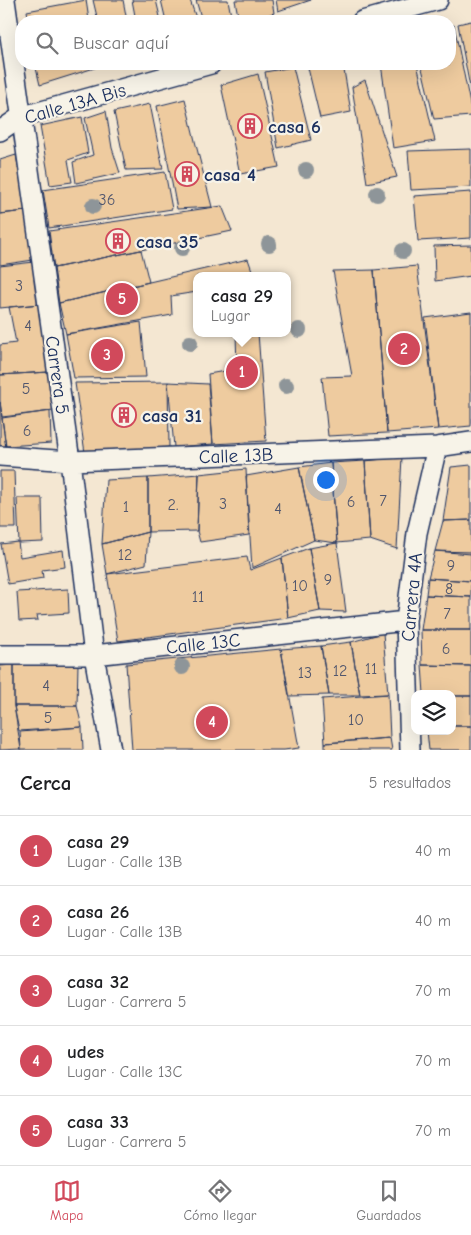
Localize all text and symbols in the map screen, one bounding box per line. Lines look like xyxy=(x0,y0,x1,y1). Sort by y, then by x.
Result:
search box xyxy=(15,15,456,70)
icon: search xyxy=(33,29,61,57)
text: Buscar aquí xyxy=(73,32,169,54)
street label: Calle 13A Bis xyxy=(22,79,128,129)
building icon: casa 6 xyxy=(237,113,263,139)
place label: casa 6 xyxy=(268,116,321,138)
building icon: casa 4 xyxy=(174,161,200,187)
place label: casa 4 xyxy=(204,164,256,186)
house number: 36 xyxy=(99,191,115,209)
building icon: casa 35 xyxy=(105,228,131,254)
place label: casa 35 xyxy=(136,231,199,253)
popup xyxy=(193,272,291,337)
house number: 3 xyxy=(15,277,23,295)
pin: 5 xyxy=(106,280,138,318)
text: casa 29 xyxy=(211,285,273,307)
text: Lugar xyxy=(211,307,250,325)
house number: 4 xyxy=(24,317,32,335)
pin: 2 xyxy=(388,330,420,368)
street label: Carrera 5 xyxy=(41,334,73,416)
pin: 3 xyxy=(91,336,123,374)
pin: 1 xyxy=(226,353,258,391)
house number: 5 xyxy=(22,380,30,398)
building icon: casa 31 xyxy=(111,402,137,428)
place label: casa 31 xyxy=(142,405,202,427)
house number: 6 xyxy=(23,422,31,440)
street label: Calle 13B xyxy=(198,444,274,468)
your location xyxy=(313,467,339,493)
house number: 7 xyxy=(379,492,387,510)
house number: 6 xyxy=(347,493,355,511)
house number: 3 xyxy=(219,495,227,513)
house number: 2. xyxy=(168,496,178,514)
house number: 1 xyxy=(123,498,129,516)
house number: 4 xyxy=(274,500,282,518)
house number: 12 xyxy=(118,546,132,564)
street label: Carrera 4A xyxy=(397,552,427,643)
house number: 9 xyxy=(447,557,455,575)
house number: 9 xyxy=(324,571,332,589)
house number: 10 xyxy=(292,577,308,595)
house number: 8 xyxy=(445,580,453,598)
house number: 11 xyxy=(192,588,204,606)
house number: 7 xyxy=(443,605,451,623)
street label: Calle 13C xyxy=(165,629,242,659)
house number: 6 xyxy=(442,640,450,658)
house number: 11 xyxy=(365,660,377,678)
house number: 12 xyxy=(333,662,347,680)
house number: 13 xyxy=(298,664,312,682)
house number: 4 xyxy=(42,677,50,695)
map controls xyxy=(411,690,456,735)
button: layers xyxy=(411,690,456,735)
pin: 4 xyxy=(196,703,228,741)
house number: 5 xyxy=(44,709,52,727)
house number: 10 xyxy=(348,711,364,729)
text: Cerca xyxy=(20,771,71,795)
text: 5 resultados xyxy=(369,774,451,792)
text: casa 29 xyxy=(67,831,129,853)
text: 1 xyxy=(33,842,39,860)
text: 40 m xyxy=(415,842,451,860)
text: Lugar · Calle 13B xyxy=(67,853,182,871)
text: casa 26 xyxy=(67,901,129,923)
text: 2 xyxy=(32,912,40,930)
text: 40 m xyxy=(415,912,451,930)
text: Lugar · Calle 13B xyxy=(67,923,182,941)
text: casa 32 xyxy=(67,971,129,993)
text: 3 xyxy=(32,982,40,1000)
text: 70 m xyxy=(415,982,451,1000)
text: Lugar · Carrera 5 xyxy=(67,993,186,1011)
text: udes xyxy=(67,1041,104,1063)
text: 4 xyxy=(32,1052,40,1070)
text: 70 m xyxy=(415,1052,451,1070)
text: Lugar · Calle 13C xyxy=(67,1063,182,1081)
text: casa 33 xyxy=(67,1111,129,1133)
text: 5 xyxy=(32,1122,40,1140)
text: 70 m xyxy=(415,1122,451,1140)
text: Lugar · Carrera 5 xyxy=(67,1133,186,1151)
tab: Mapa xyxy=(50,1177,84,1224)
tab: Cómo llegar xyxy=(183,1177,256,1224)
tab: Guardados xyxy=(356,1177,421,1224)

